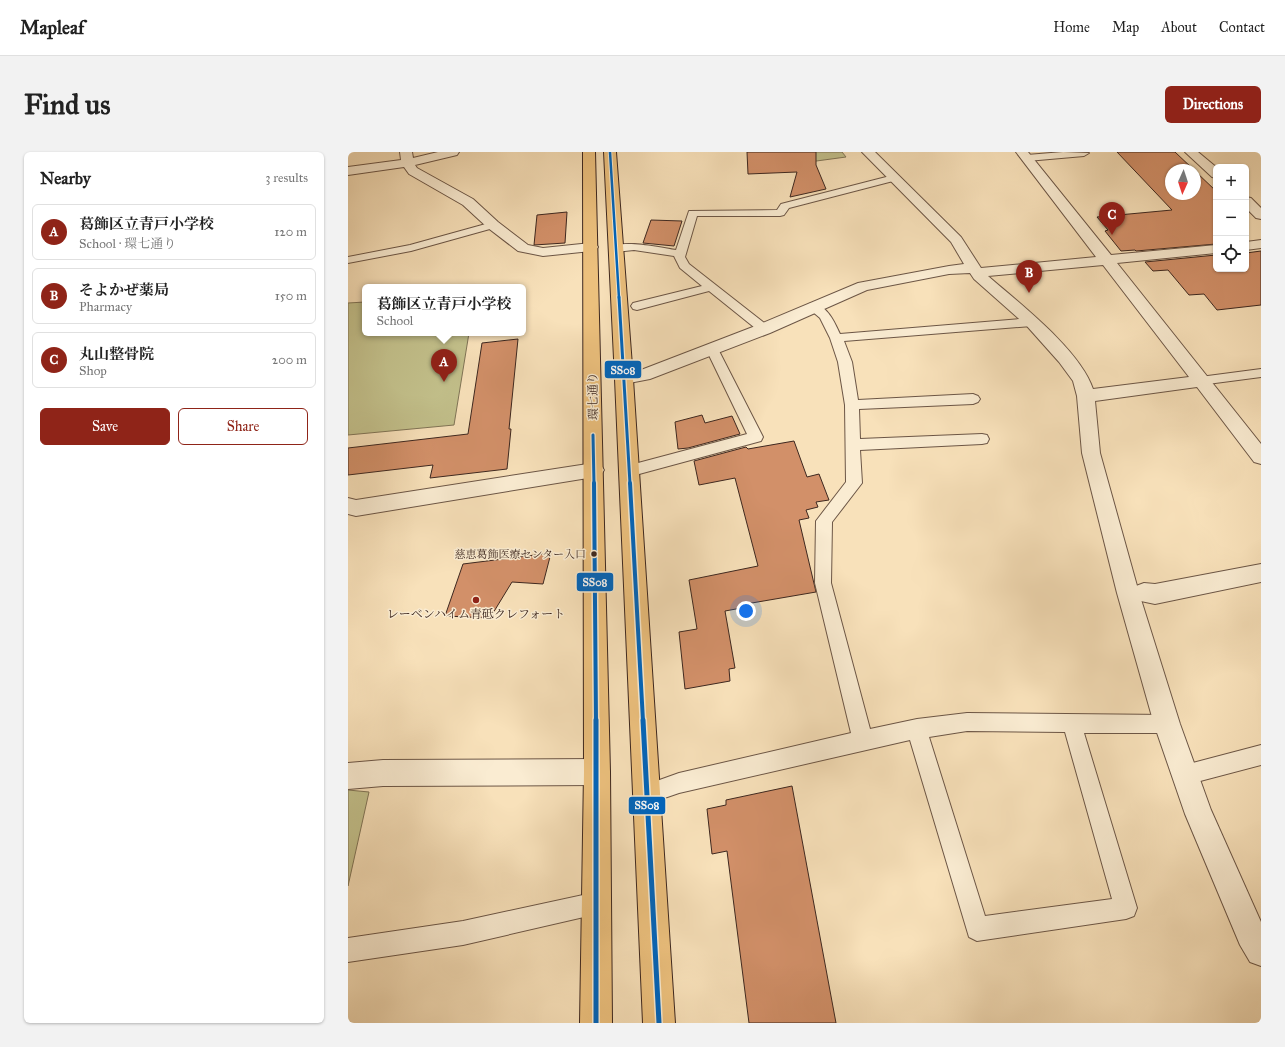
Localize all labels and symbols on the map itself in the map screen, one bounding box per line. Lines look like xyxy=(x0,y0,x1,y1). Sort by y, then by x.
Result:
north arrow xyxy=(1165,164,1201,200)
pin: C xyxy=(1099,202,1125,235)
pin: B xyxy=(1016,260,1042,293)
pin: A xyxy=(431,349,457,382)
line badge: SS08 xyxy=(604,360,642,379)
text: SS08 xyxy=(611,364,636,377)
street label: 環七通り xyxy=(586,372,600,420)
place label: 慈恵葛飾医療センター入口 xyxy=(454,548,586,561)
marker: 慈恵葛飾医療センター入口 xyxy=(589,549,599,559)
line badge: SS08 xyxy=(576,572,614,592)
text: SS08 xyxy=(583,576,608,589)
marker: レーベンハイム青砥クレフォート xyxy=(471,595,481,605)
your location xyxy=(736,601,756,621)
place label: レーベンハイム青砥クレフォート xyxy=(387,607,565,621)
line badge: SS08 xyxy=(628,796,666,815)
text: SS08 xyxy=(635,799,660,812)

